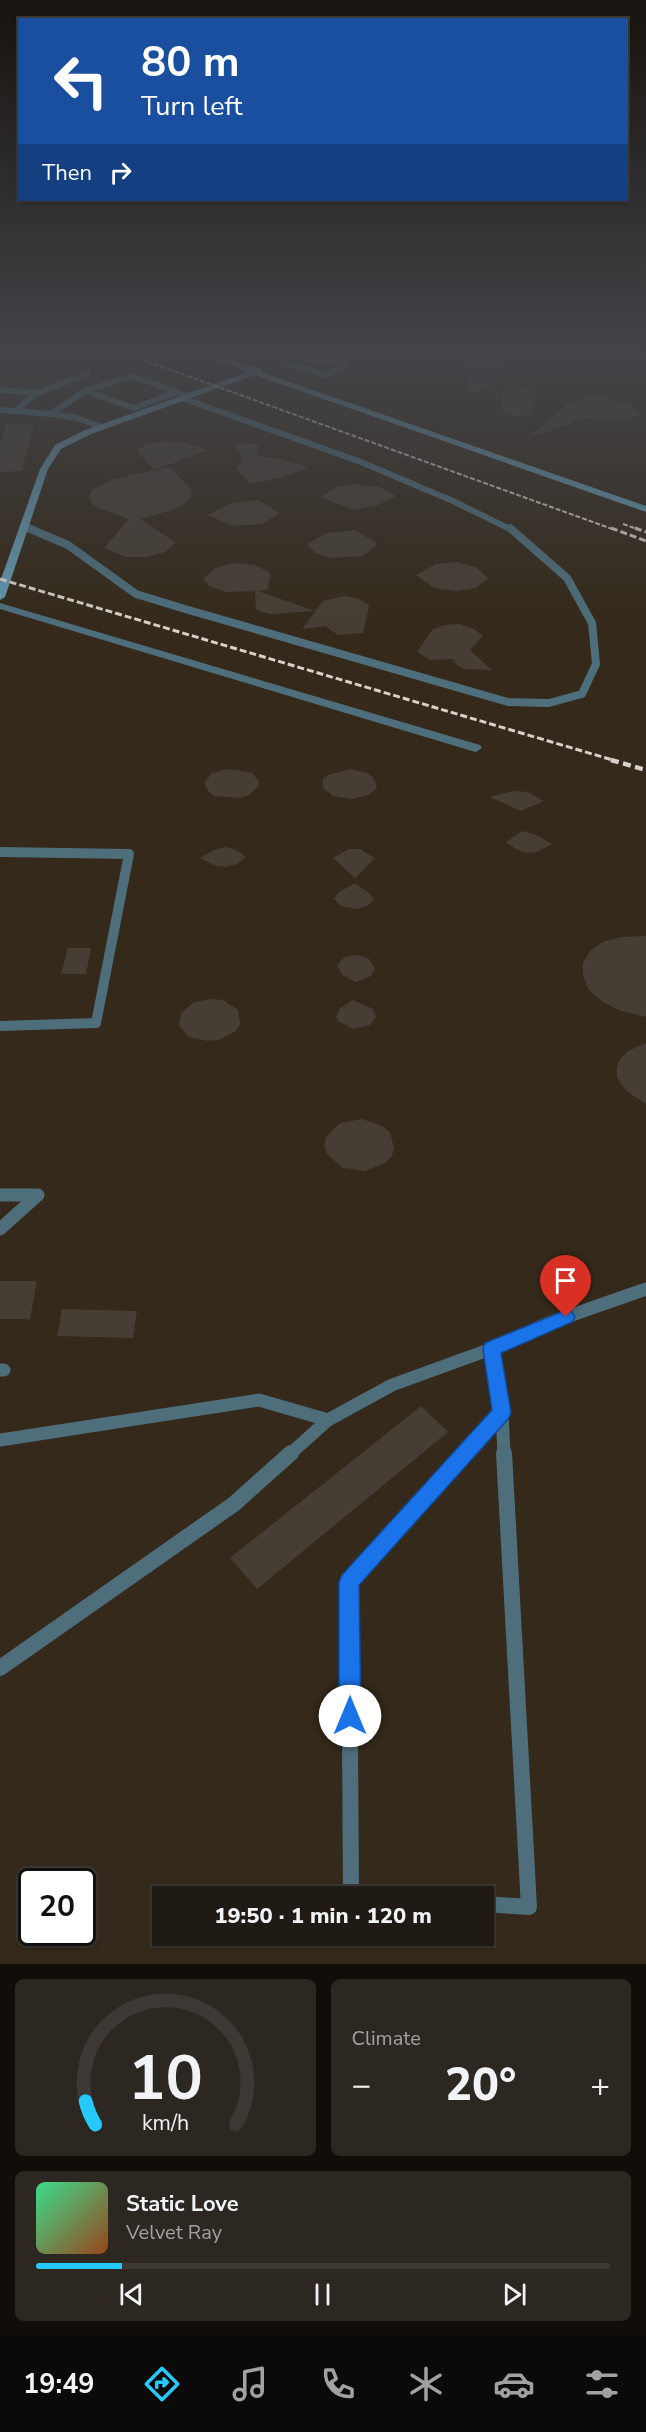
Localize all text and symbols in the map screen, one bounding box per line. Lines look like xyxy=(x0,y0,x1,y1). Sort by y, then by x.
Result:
text: 80 m xyxy=(141,34,240,91)
icon: left xyxy=(42,42,120,120)
text: Turn left xyxy=(141,88,242,125)
icon: right xyxy=(104,156,137,189)
text: Then xyxy=(42,158,92,188)
pin xyxy=(540,1255,591,1317)
icon: arrive xyxy=(549,1264,582,1297)
position arrow xyxy=(318,1684,382,1748)
speed limit sign: 20 xyxy=(18,1868,96,1946)
text: 19:50 · 1 min · 120 m xyxy=(214,1901,432,1931)
text: Climate xyxy=(352,2025,421,2052)
text: 10 xyxy=(128,2036,203,2121)
text: 20° xyxy=(445,2055,516,2116)
text: − xyxy=(352,2063,371,2108)
text: + xyxy=(590,2063,610,2108)
text: km/h xyxy=(142,2108,189,2138)
text: Static Love xyxy=(126,2189,239,2219)
text: Velvet Ray xyxy=(126,2219,222,2246)
icon: previous xyxy=(115,2278,148,2311)
icon: pause xyxy=(306,2278,339,2311)
icon: next xyxy=(498,2278,531,2311)
icon: directions xyxy=(141,2363,183,2405)
icon: music xyxy=(229,2363,271,2405)
icon: phone xyxy=(317,2363,359,2405)
icon: climate xyxy=(405,2363,447,2405)
icon: car xyxy=(493,2363,535,2405)
icon: filters xyxy=(581,2363,623,2405)
text: 19:49 xyxy=(23,2366,95,2403)

